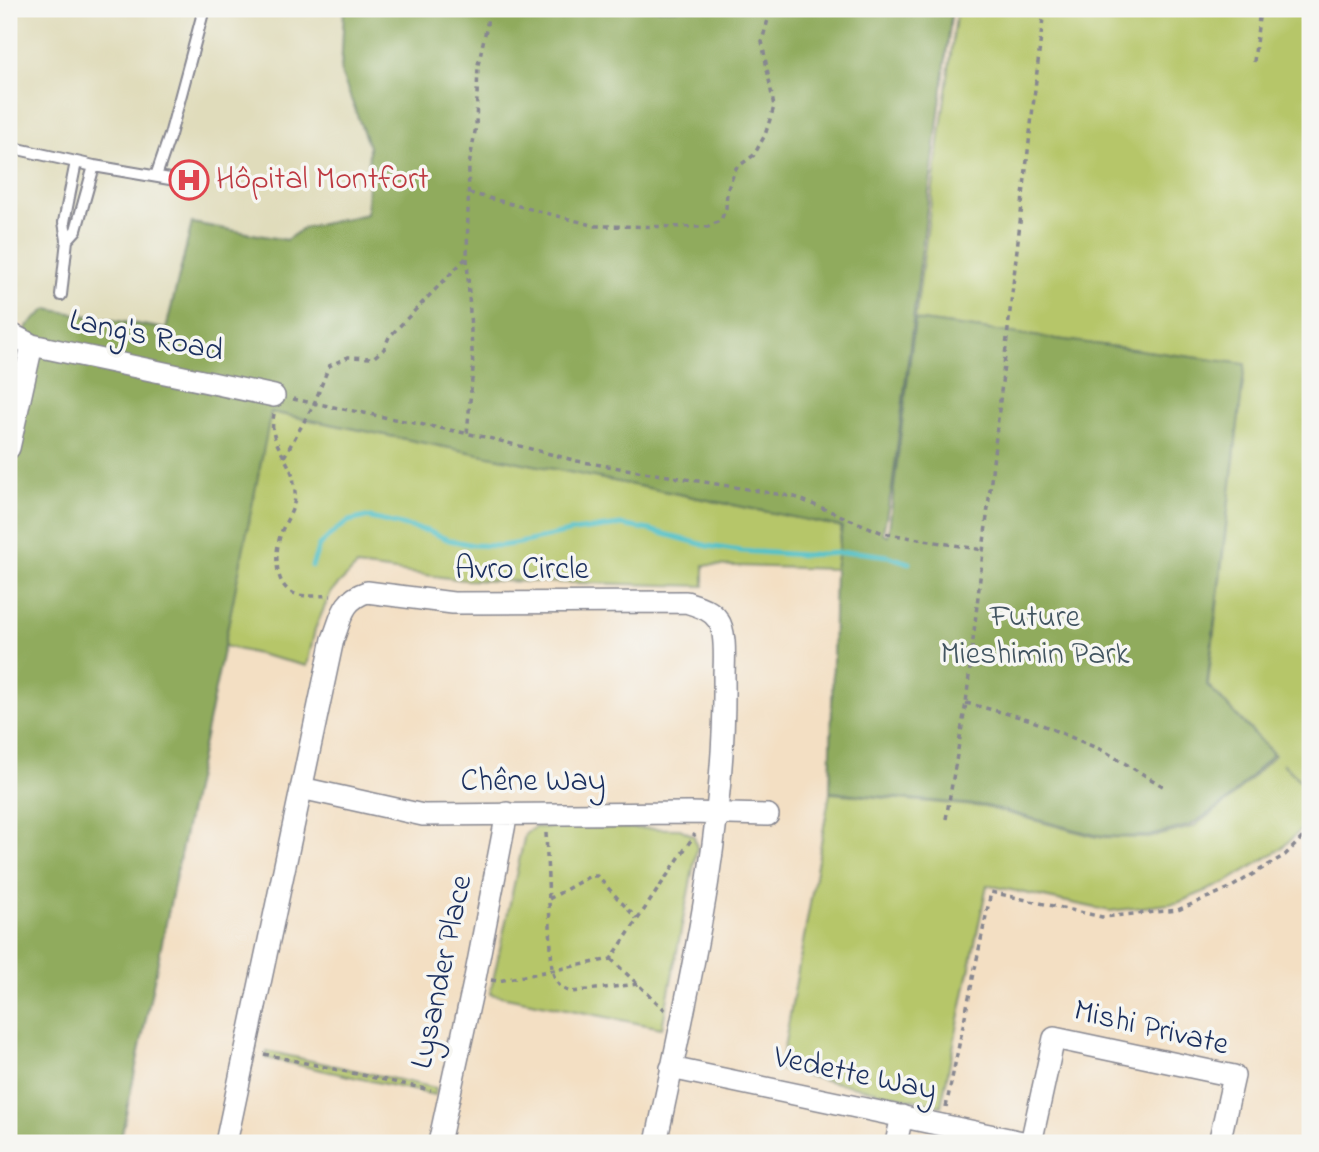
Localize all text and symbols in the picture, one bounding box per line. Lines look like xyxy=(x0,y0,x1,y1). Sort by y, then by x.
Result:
place label: Hôpital Montfort xyxy=(216,157,429,204)
hospital icon: Hôpital Montfort xyxy=(168,159,210,201)
street label: Lang's Road xyxy=(65,298,227,376)
street label: Avro Circle xyxy=(455,547,590,594)
park label: Future Mieshimin Park xyxy=(941,595,1130,679)
street label: Chêne Way xyxy=(460,759,606,806)
street label: Lysander Place xyxy=(400,870,487,1073)
street label: Mishi Private xyxy=(1069,988,1234,1070)
street label: Vedette Way xyxy=(768,1035,941,1115)

